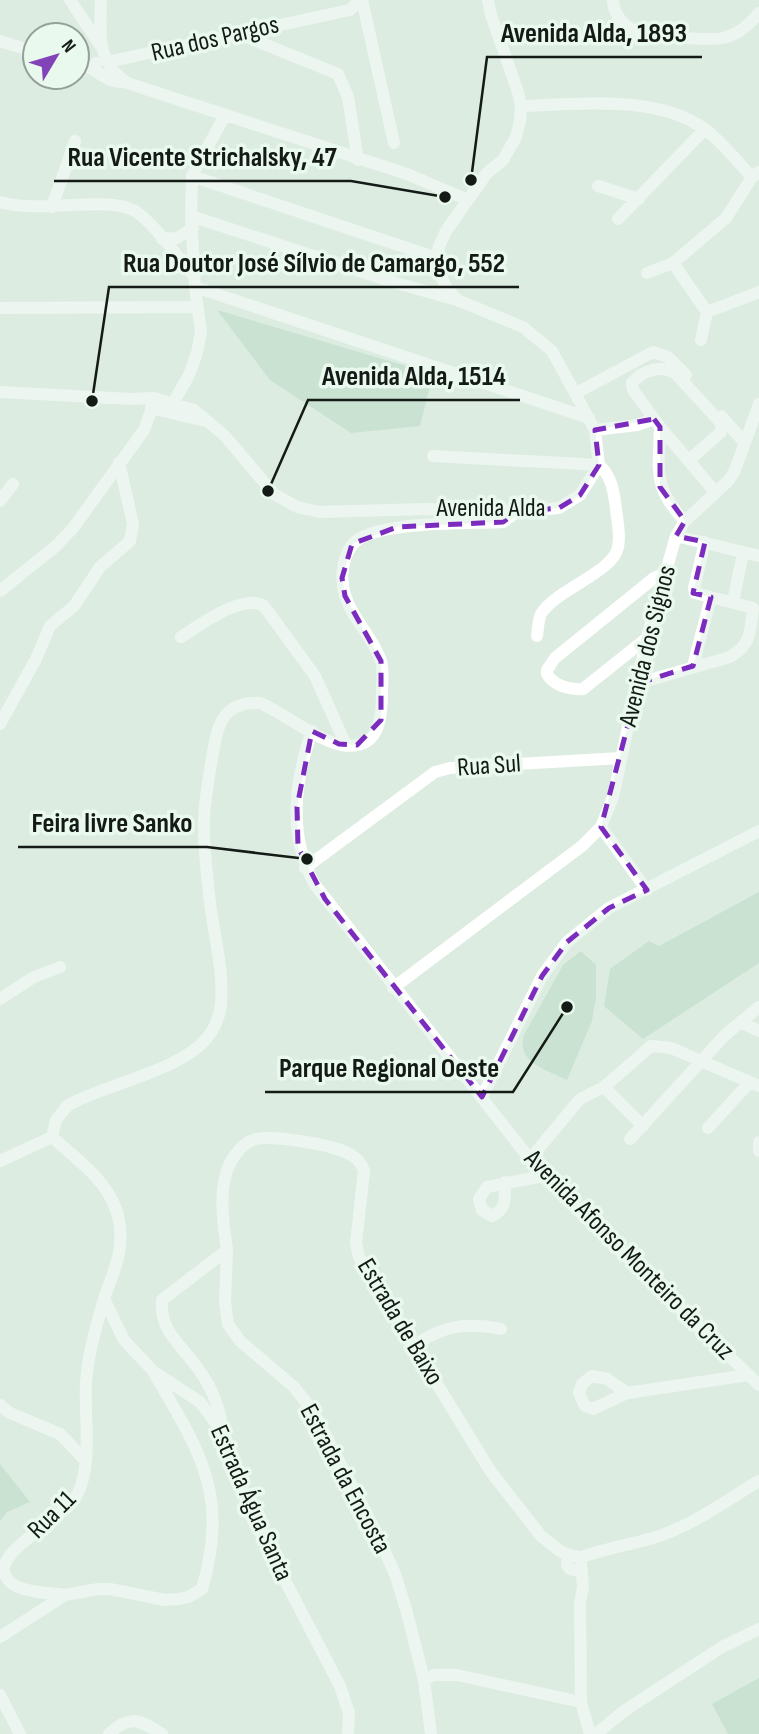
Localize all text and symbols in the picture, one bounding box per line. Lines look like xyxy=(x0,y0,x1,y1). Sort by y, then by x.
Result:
callout: Avenida Alda, 1893 xyxy=(487,8,702,57)
street label: Rua dos Pargos xyxy=(148,9,282,69)
text: Avenida Alda, 1893 xyxy=(500,17,687,50)
north arrow xyxy=(21,21,91,91)
text: N xyxy=(56,35,80,58)
callout: Rua Vicente Strichalsky, 47 xyxy=(54,132,351,181)
text: Rua Vicente Strichalsky, 47 xyxy=(67,141,337,174)
callout: Rua Doutor José Sílvio de Camargo, 552 xyxy=(109,238,519,287)
text: Rua Doutor José Sílvio de Camargo, 552 xyxy=(123,247,505,280)
callout: Avenida Alda, 1514 xyxy=(308,351,520,400)
text: Avenida Alda, 1514 xyxy=(321,360,506,393)
street label: Avenida Alda xyxy=(435,493,546,524)
street label: Avenida dos Signos xyxy=(613,562,683,731)
street label: Rua Sul xyxy=(456,748,522,784)
callout: Feira livre Sanko xyxy=(18,798,207,847)
text: Feira livre Sanko xyxy=(32,807,193,840)
callout: Parque Regional Oeste xyxy=(265,1043,513,1092)
text: Parque Regional Oeste xyxy=(279,1052,499,1085)
street label: Avenida Afonso Monteiro da Cruz xyxy=(517,1143,740,1366)
street label: Estrada de Baixo xyxy=(350,1253,450,1391)
street label: Estrada da Encosta xyxy=(293,1399,397,1559)
street label: Estrada Água Santa xyxy=(203,1420,299,1586)
street label: Rua 11 xyxy=(22,1485,82,1545)

